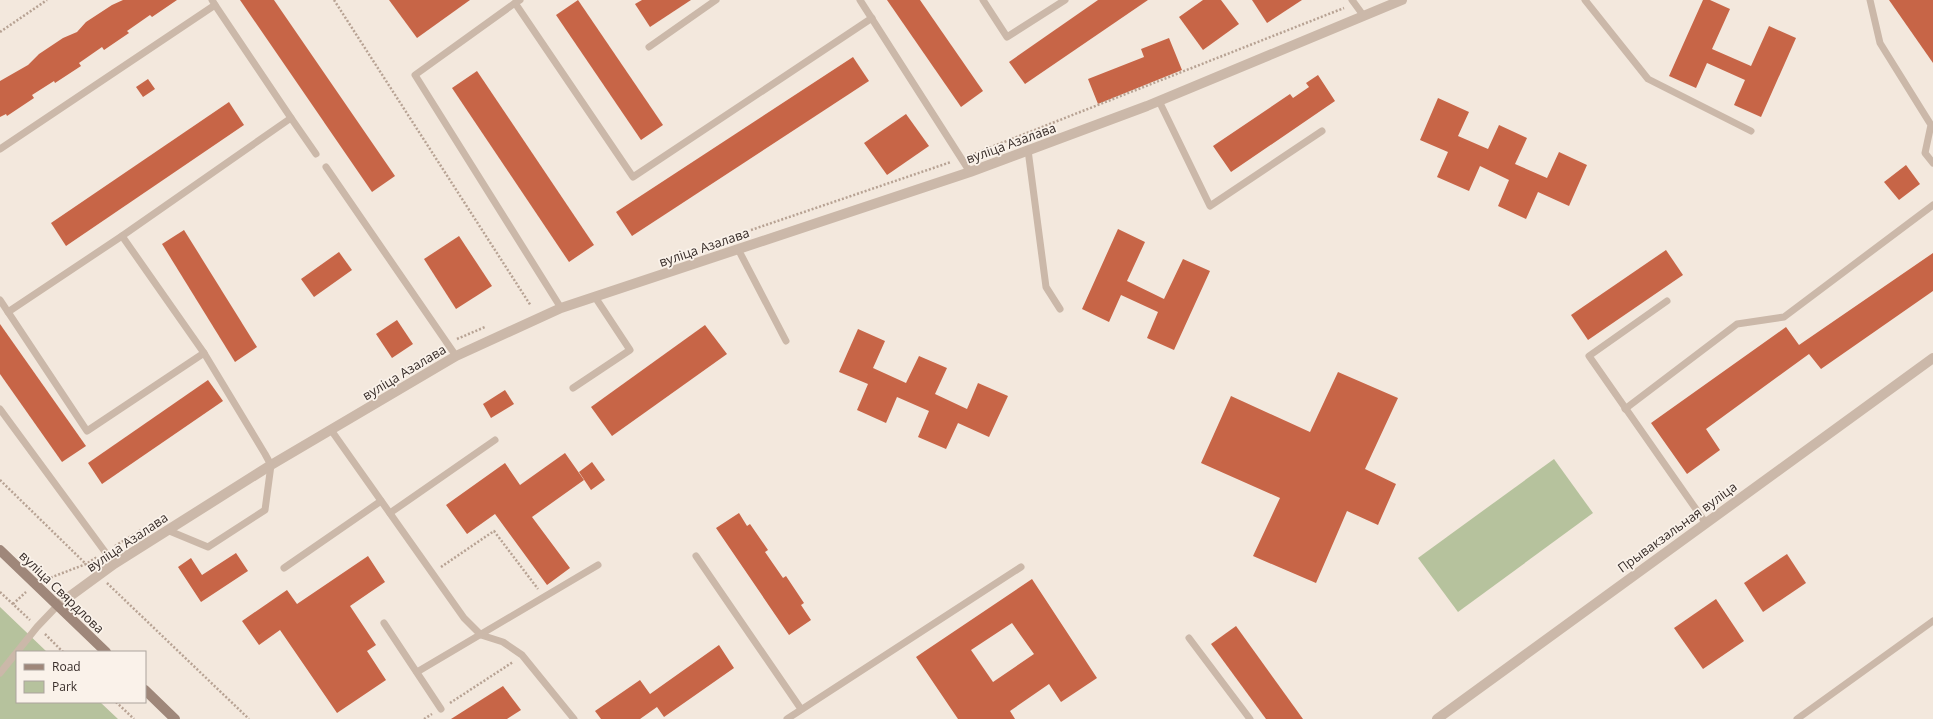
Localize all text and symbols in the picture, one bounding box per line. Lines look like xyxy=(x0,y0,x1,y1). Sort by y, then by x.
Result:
street label: вуліца Азалава xyxy=(964,118,1058,168)
street label: вуліца Азалава xyxy=(656,223,752,271)
street label: вуліца Азалава xyxy=(359,340,449,404)
street label: Прывакзальная вуліца xyxy=(1614,478,1740,576)
street label: вуліца Азалава xyxy=(83,508,171,576)
street label: вуліца Свярдлова xyxy=(16,547,108,637)
legend xyxy=(16,651,146,703)
text: Road xyxy=(52,658,81,675)
text: Park xyxy=(52,678,78,695)

